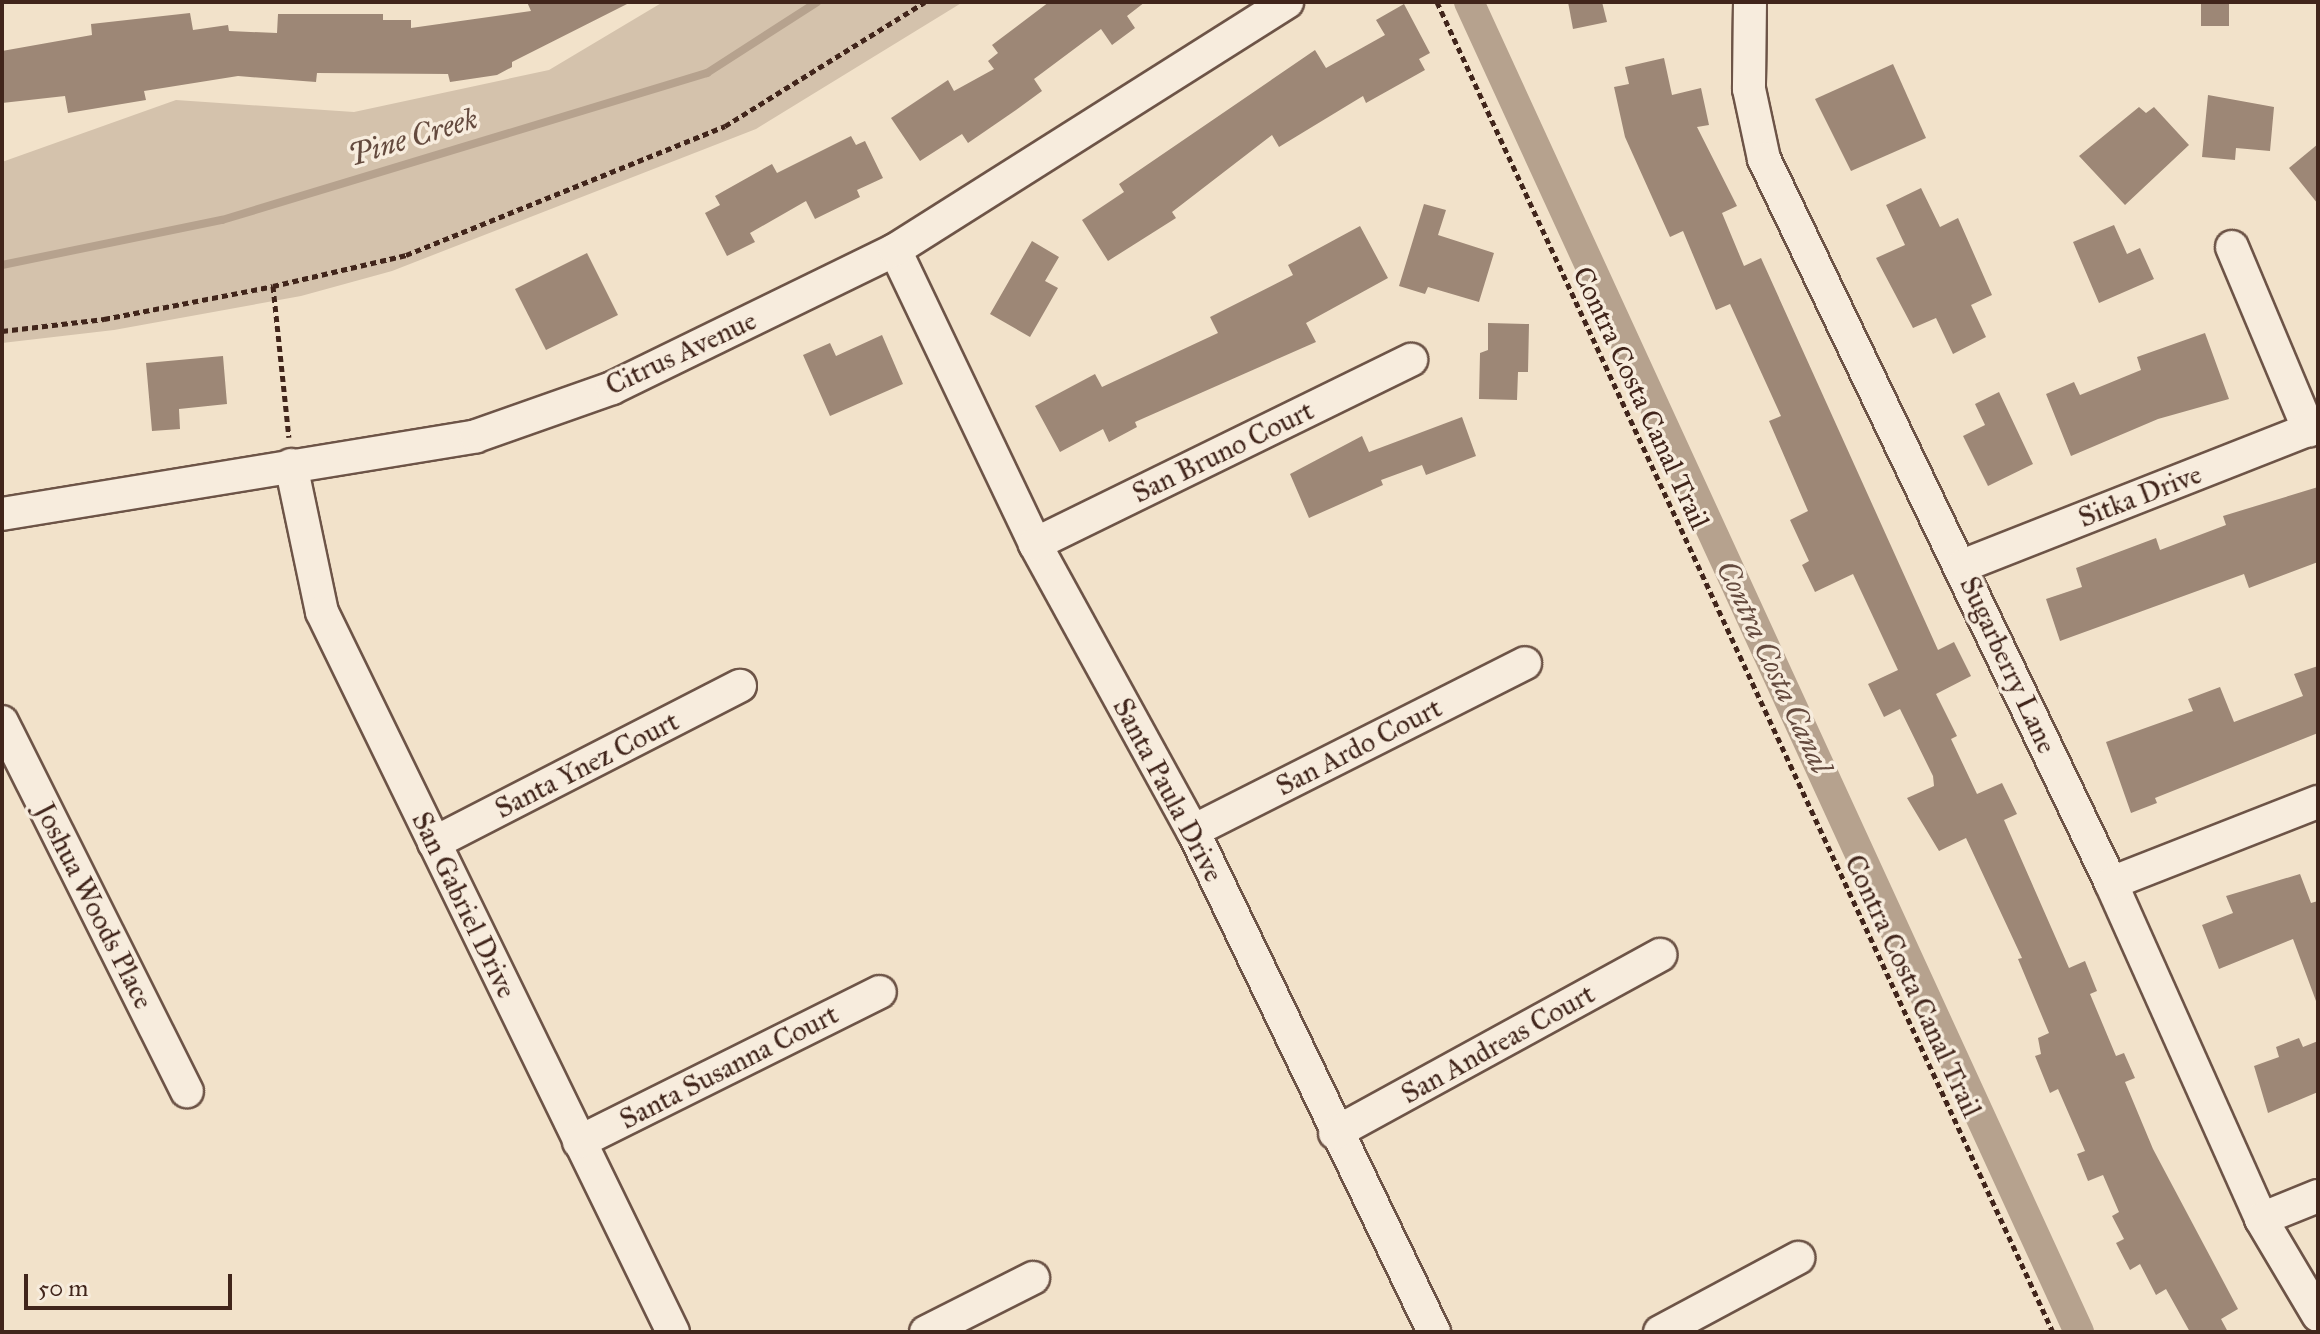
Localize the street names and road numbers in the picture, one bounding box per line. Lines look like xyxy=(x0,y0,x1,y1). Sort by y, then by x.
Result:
street label: Contra Costa Canal Trail xyxy=(1565,261,1717,535)
street label: Citrus Avenue xyxy=(600,303,762,403)
street label: San Bruno Court xyxy=(1127,394,1319,510)
street label: Sitka Drive xyxy=(2074,457,2206,535)
street label: Sugarberry Lane xyxy=(1952,571,2064,759)
street label: San Ardo Court xyxy=(1271,691,1447,803)
street label: Santa Paula Drive xyxy=(1105,692,1231,888)
street label: Santa Ynez Court xyxy=(490,704,684,826)
street label: Joshua Woods Place xyxy=(28,797,160,1015)
street label: San Gabriel Drive xyxy=(404,806,524,1004)
street label: Contra Costa Canal Trail xyxy=(1837,849,1989,1123)
street label: San Andreas Court xyxy=(1395,977,1601,1111)
street label: Santa Susanna Court xyxy=(614,997,844,1137)

